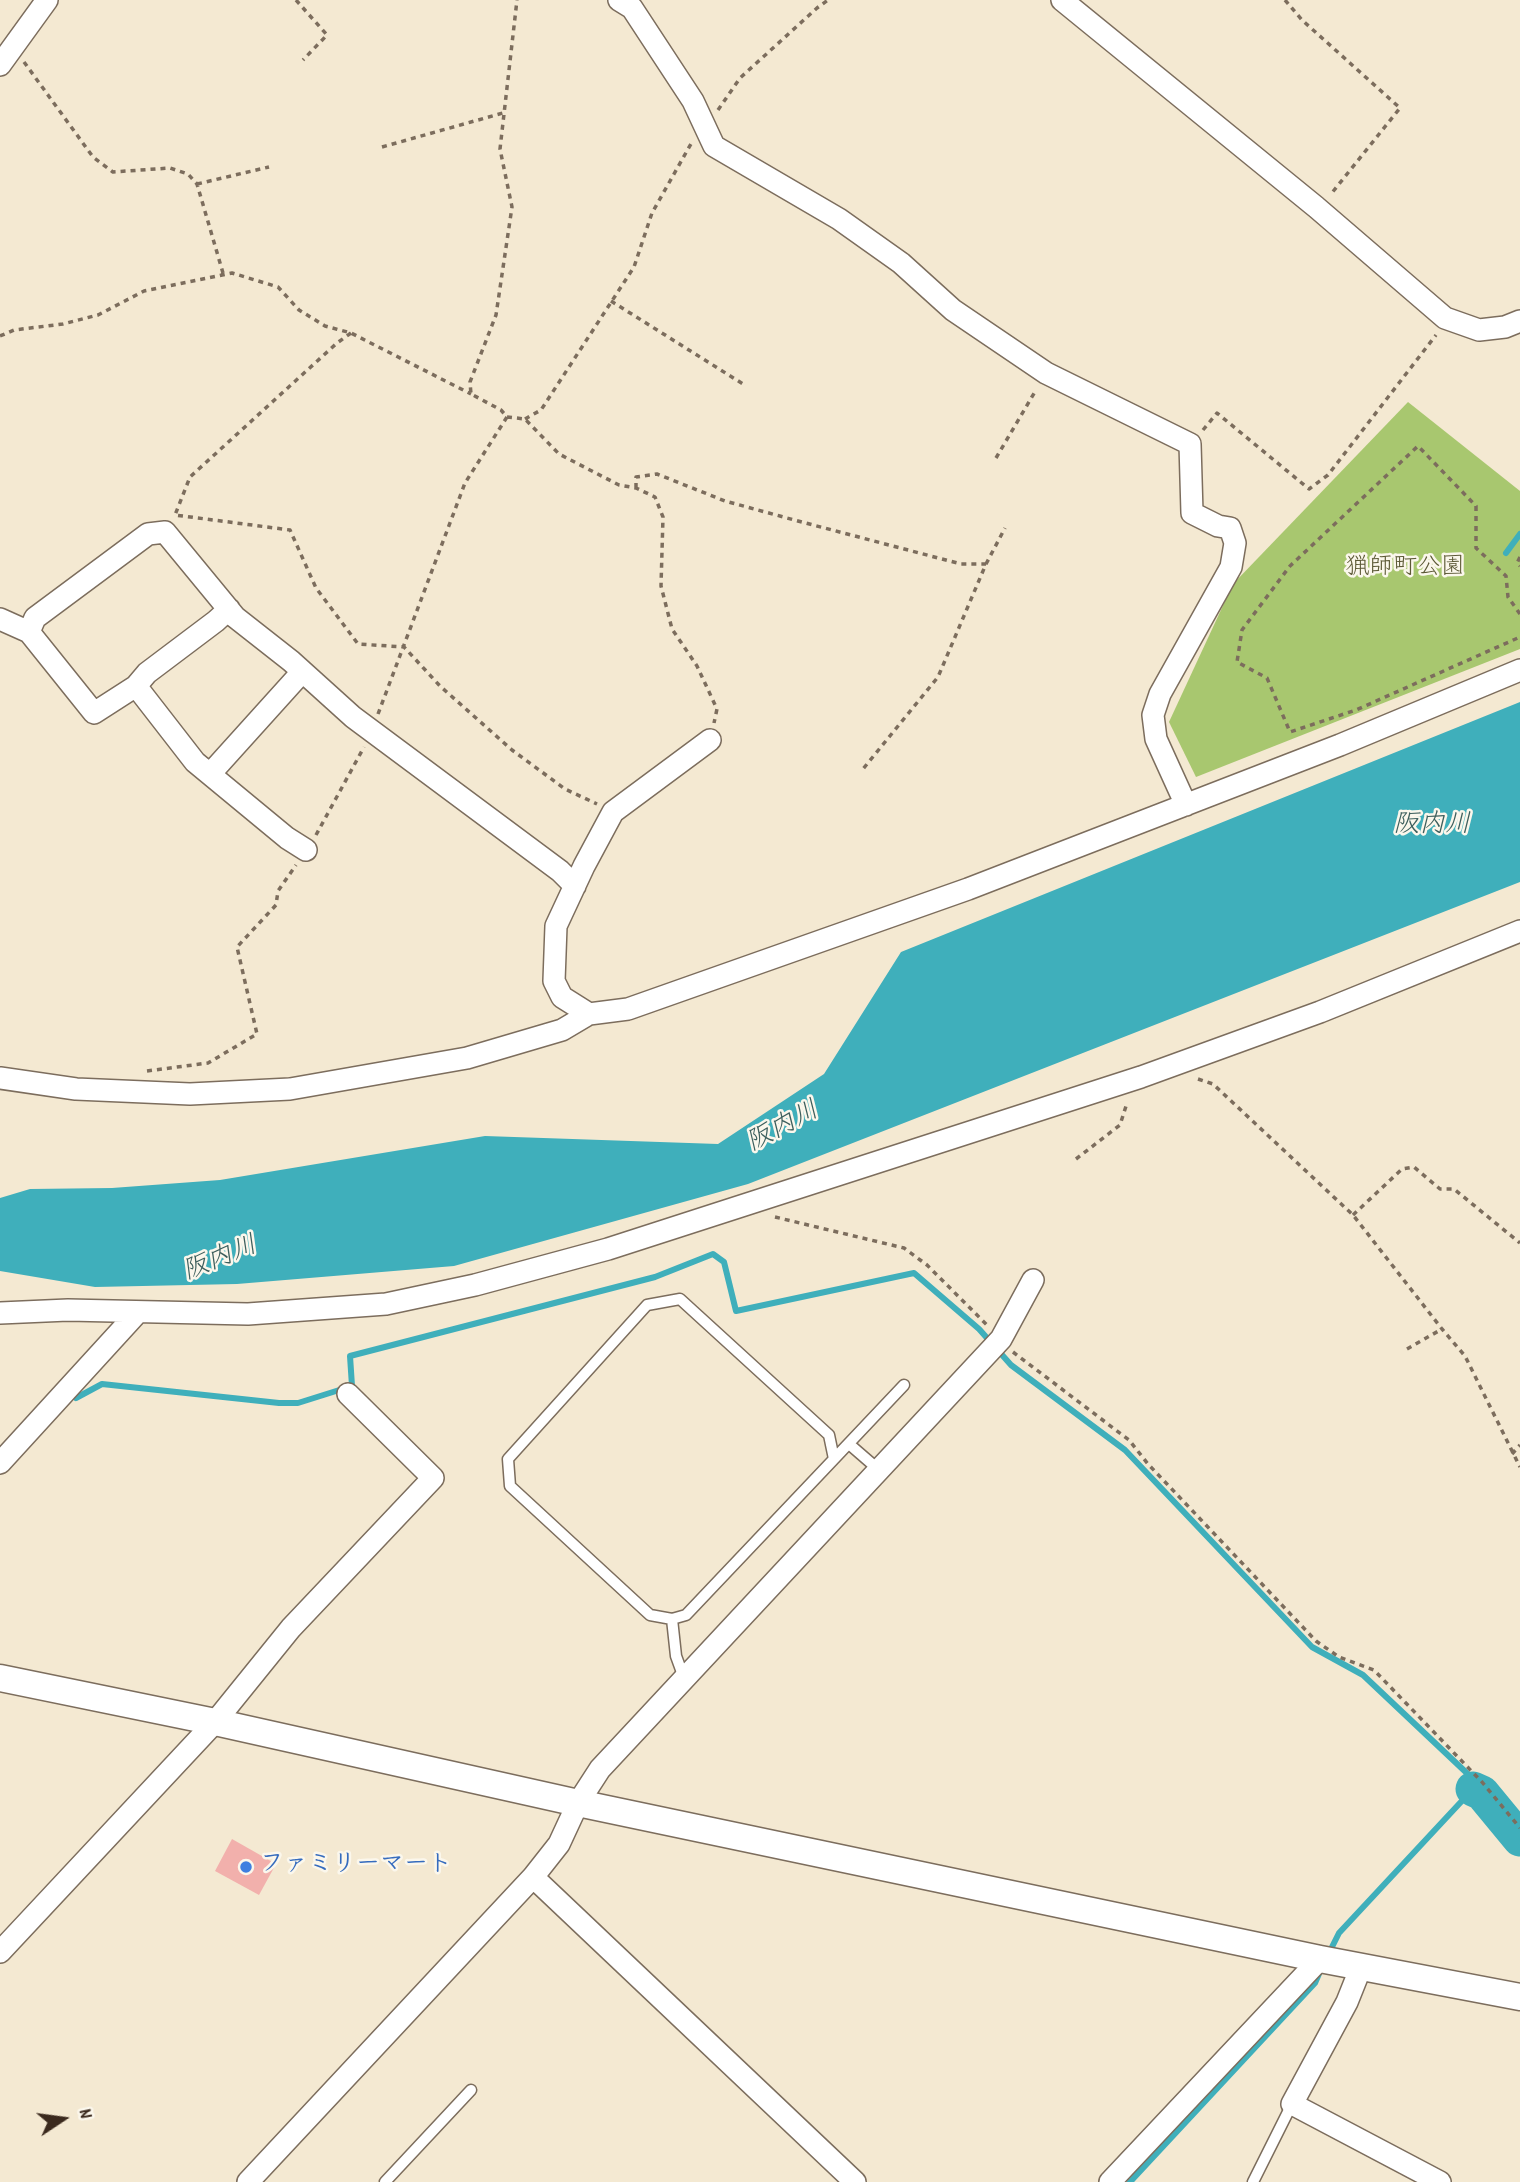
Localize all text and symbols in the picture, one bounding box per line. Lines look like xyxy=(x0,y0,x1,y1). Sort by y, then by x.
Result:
park label: 猟師町公園 xyxy=(1345,556,1465,584)
water label: 阪内川 xyxy=(1393,811,1471,843)
water label: 阪内川 xyxy=(742,1097,826,1161)
water label: 阪内川 xyxy=(179,1232,263,1290)
place label: ファミリーマート xyxy=(260,1853,452,1881)
marker: ファミリーマート xyxy=(238,1859,254,1875)
north arrow xyxy=(28,2084,98,2154)
text: N xyxy=(70,2107,98,2122)

